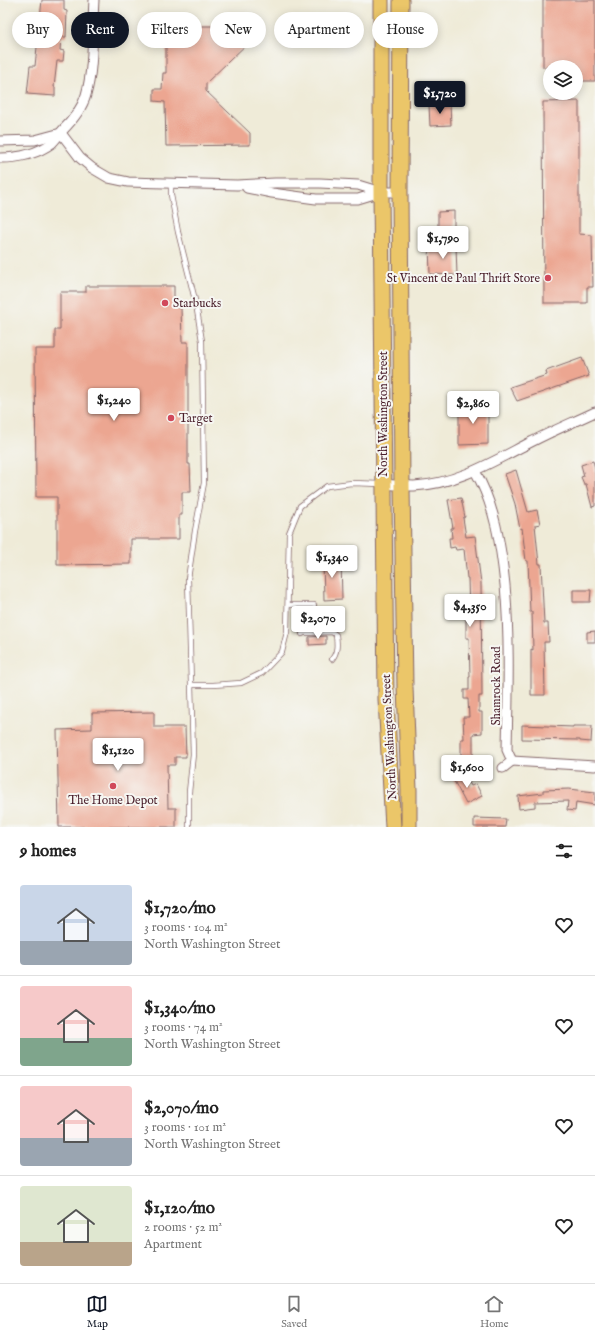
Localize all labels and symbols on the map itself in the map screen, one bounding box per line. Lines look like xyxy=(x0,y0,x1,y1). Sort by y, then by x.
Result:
pin: $1,720 xyxy=(407,81,473,115)
pin: $1,790 xyxy=(410,226,476,260)
place label: St Vincent de Paul Thrift Store xyxy=(387,271,540,286)
marker: St Vincent de Paul Thrift Store xyxy=(543,273,553,283)
place label: Starbucks xyxy=(173,296,221,311)
marker: Starbucks xyxy=(160,298,170,308)
street label: North Washington Street xyxy=(376,351,391,477)
pin: $1,240 xyxy=(81,388,147,422)
pin: $2,860 xyxy=(440,391,506,425)
place label: Target xyxy=(179,411,213,426)
marker: Target xyxy=(166,413,176,423)
pin: $1,340 xyxy=(299,545,365,579)
pin: $4,350 xyxy=(437,594,503,628)
pin: $2,070 xyxy=(285,606,351,640)
street label: Shamrock Road xyxy=(489,646,504,726)
street label: North Washington Street xyxy=(379,674,400,800)
pin: $1,120 xyxy=(85,738,151,772)
pin: $1,600 xyxy=(434,755,500,789)
marker: The Home Depot xyxy=(108,781,118,791)
place label: The Home Depot xyxy=(68,793,158,809)

